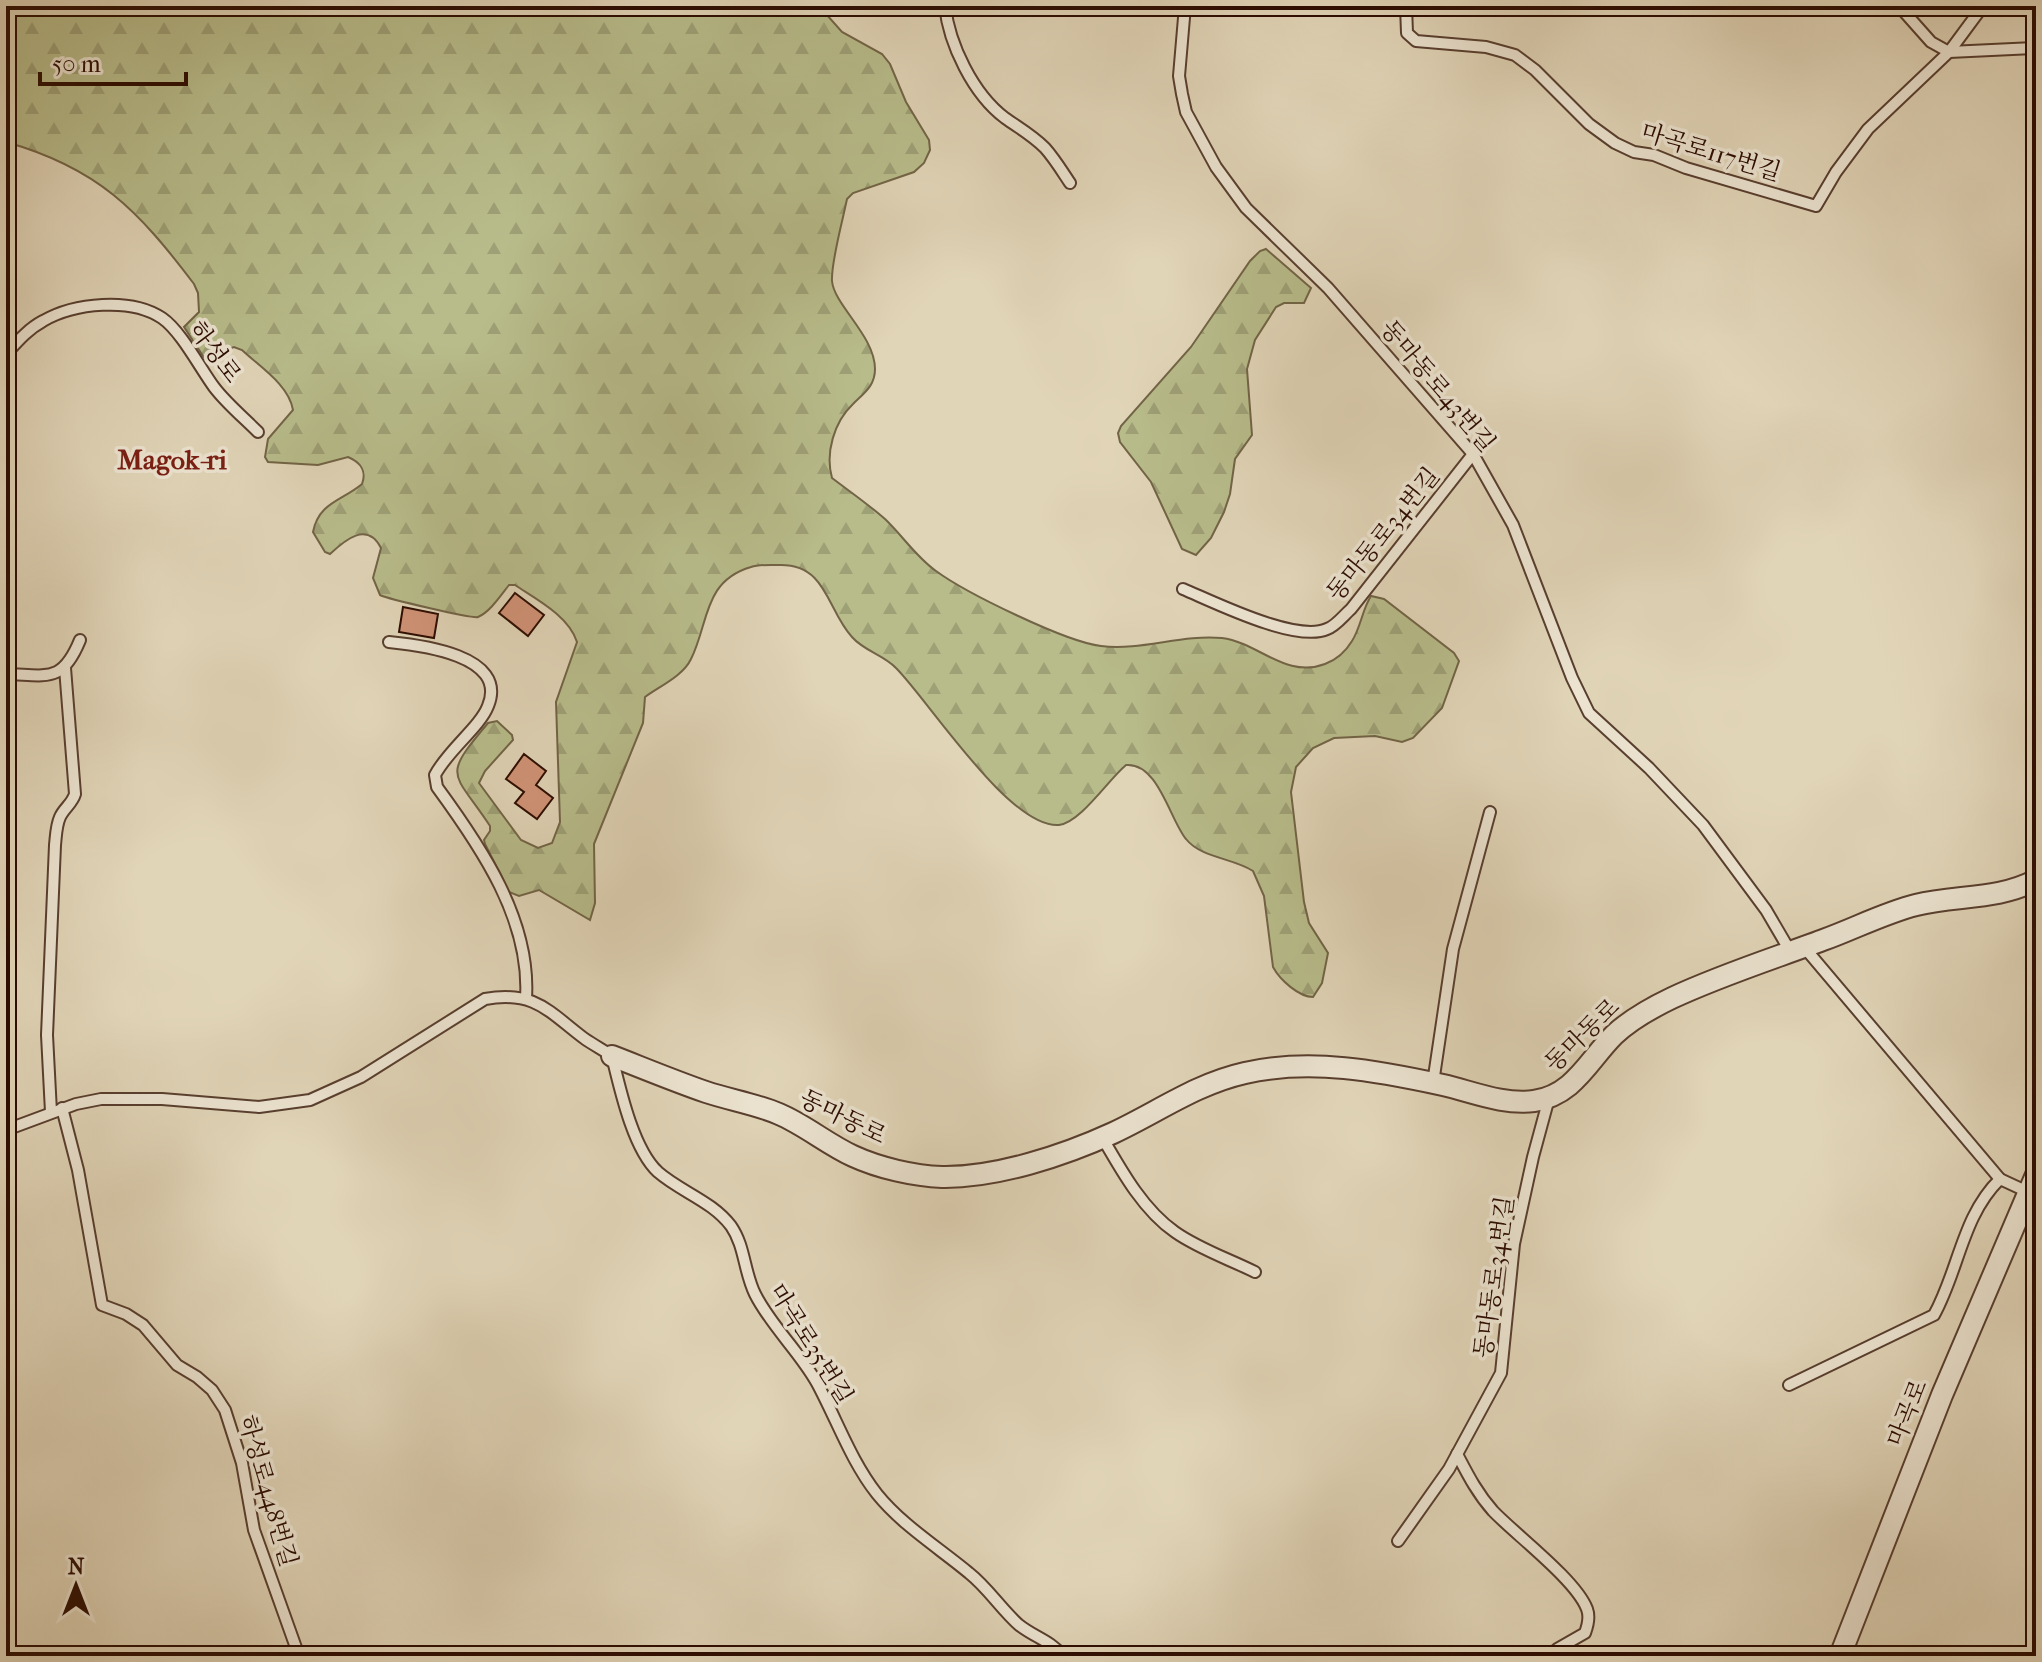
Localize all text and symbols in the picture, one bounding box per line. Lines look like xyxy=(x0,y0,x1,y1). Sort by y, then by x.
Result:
scale bar xyxy=(40,36,186,86)
text: 50 m xyxy=(52,50,101,78)
street label: 마곡로117번길 xyxy=(1638,117,1784,187)
street label: 동마동로43번길 xyxy=(1375,315,1501,457)
street label: 하성로 xyxy=(183,316,247,388)
district label: Magok-ri xyxy=(117,443,227,476)
street label: 동마동로34번길 xyxy=(1321,462,1445,606)
street label: 동마동로 xyxy=(1539,993,1625,1077)
street label: 동마동로 xyxy=(795,1084,891,1150)
street label: 동마동로34번길 xyxy=(1469,1194,1519,1360)
street label: 마곡로35번길 xyxy=(763,1279,859,1409)
street label: 마곡로 xyxy=(1881,1376,1933,1450)
street label: 하성로448번길 xyxy=(233,1412,303,1570)
north arrow xyxy=(36,1546,116,1626)
text: N xyxy=(68,1554,85,1580)

